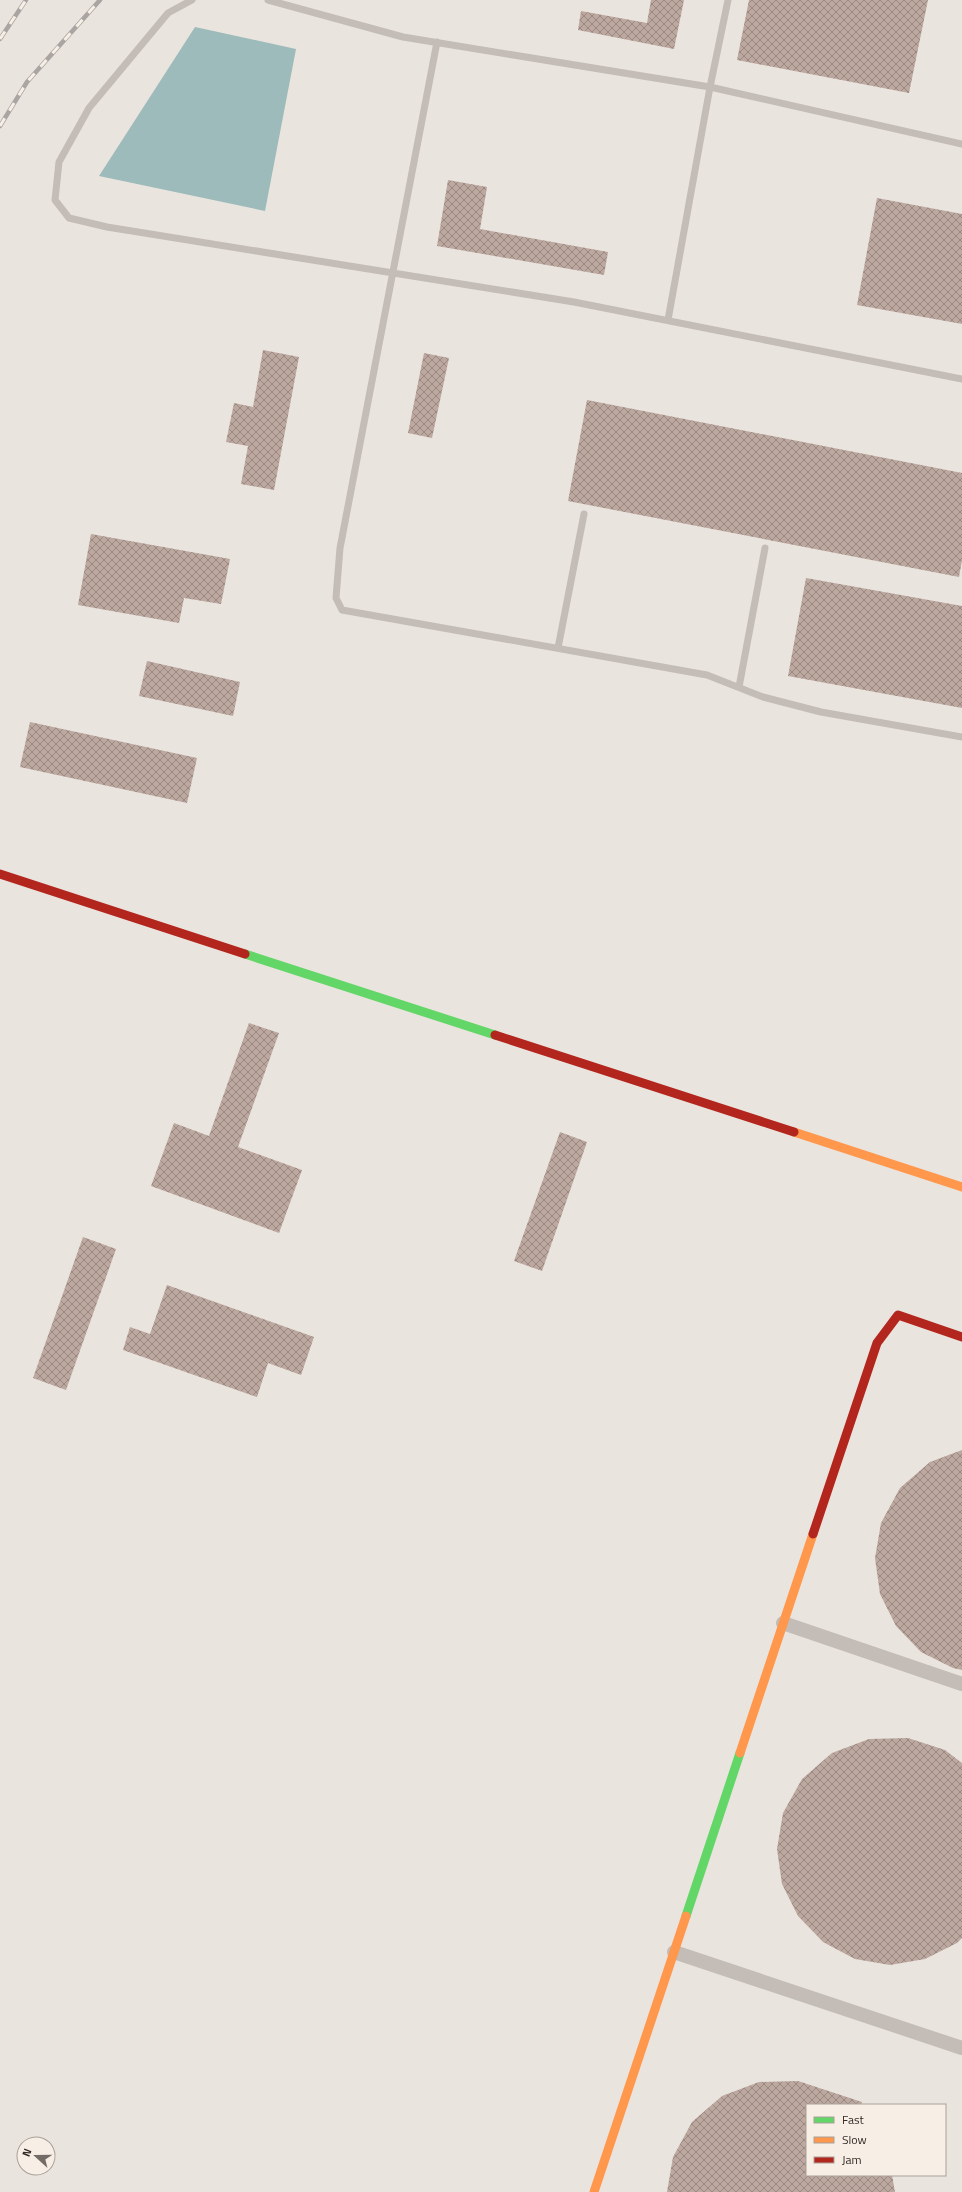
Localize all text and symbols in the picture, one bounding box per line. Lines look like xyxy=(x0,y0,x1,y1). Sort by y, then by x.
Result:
legend xyxy=(806,2104,946,2176)
text: Fast xyxy=(842,2110,865,2129)
text: Slow xyxy=(842,2130,867,2149)
north arrow xyxy=(16,2136,56,2176)
text: N xyxy=(18,2146,35,2159)
text: Jam xyxy=(842,2150,862,2169)

